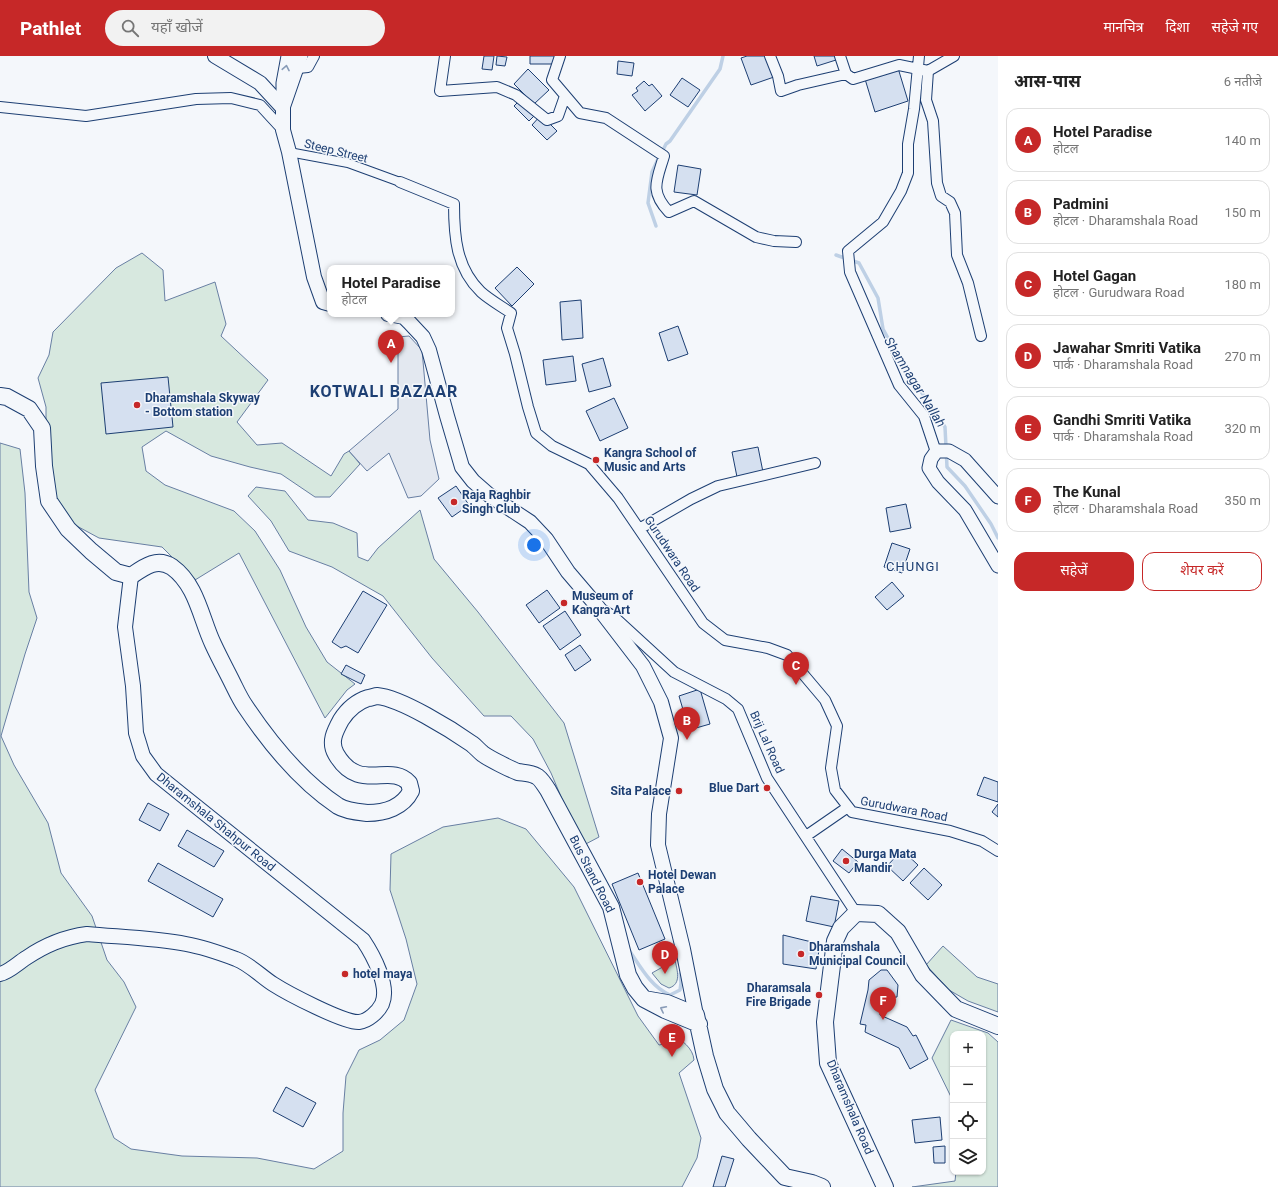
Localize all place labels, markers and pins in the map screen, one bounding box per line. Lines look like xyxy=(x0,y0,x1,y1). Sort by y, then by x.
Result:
pin: A xyxy=(378,330,404,363)
place label: Dharamshala Skyway - Bottom station xyxy=(145,391,261,419)
marker: Dharamshala Skyway - Bottom station xyxy=(132,400,142,410)
place label: Kangra School of Music and Arts xyxy=(604,446,697,474)
marker: Kangra School of Music and Arts xyxy=(591,455,601,465)
place label: Raja Raghbir Singh Club xyxy=(462,488,531,516)
marker: Raja Raghbir Singh Club xyxy=(449,497,459,507)
place label: Museum of Kangra Art xyxy=(572,589,634,617)
marker: Museum of Kangra Art xyxy=(559,598,569,608)
pin: C xyxy=(783,652,809,685)
pin: B xyxy=(674,707,700,740)
place label: Blue Dart xyxy=(709,781,759,795)
marker: Blue Dart xyxy=(762,783,772,793)
place label: Sita Palace xyxy=(611,784,672,798)
marker: Sita Palace xyxy=(674,786,684,796)
place label: Durga Mata Mandir xyxy=(854,847,917,875)
marker: Durga Mata Mandir xyxy=(841,856,851,866)
place label: Hotel Dewan Palace xyxy=(648,868,716,896)
marker: Hotel Dewan Palace xyxy=(635,877,645,887)
place label: Dharamshala Municipal Council xyxy=(809,940,906,968)
pin: D xyxy=(652,941,678,974)
marker: Dharamshala Municipal Council xyxy=(796,949,806,959)
place label: hotel maya xyxy=(353,967,413,981)
marker: hotel maya xyxy=(340,969,350,979)
place label: Dharamsala Fire Brigade xyxy=(746,981,812,1009)
pin: F xyxy=(870,987,896,1020)
marker: Dharamsala Fire Brigade xyxy=(814,990,824,1000)
pin: E xyxy=(659,1024,685,1057)

